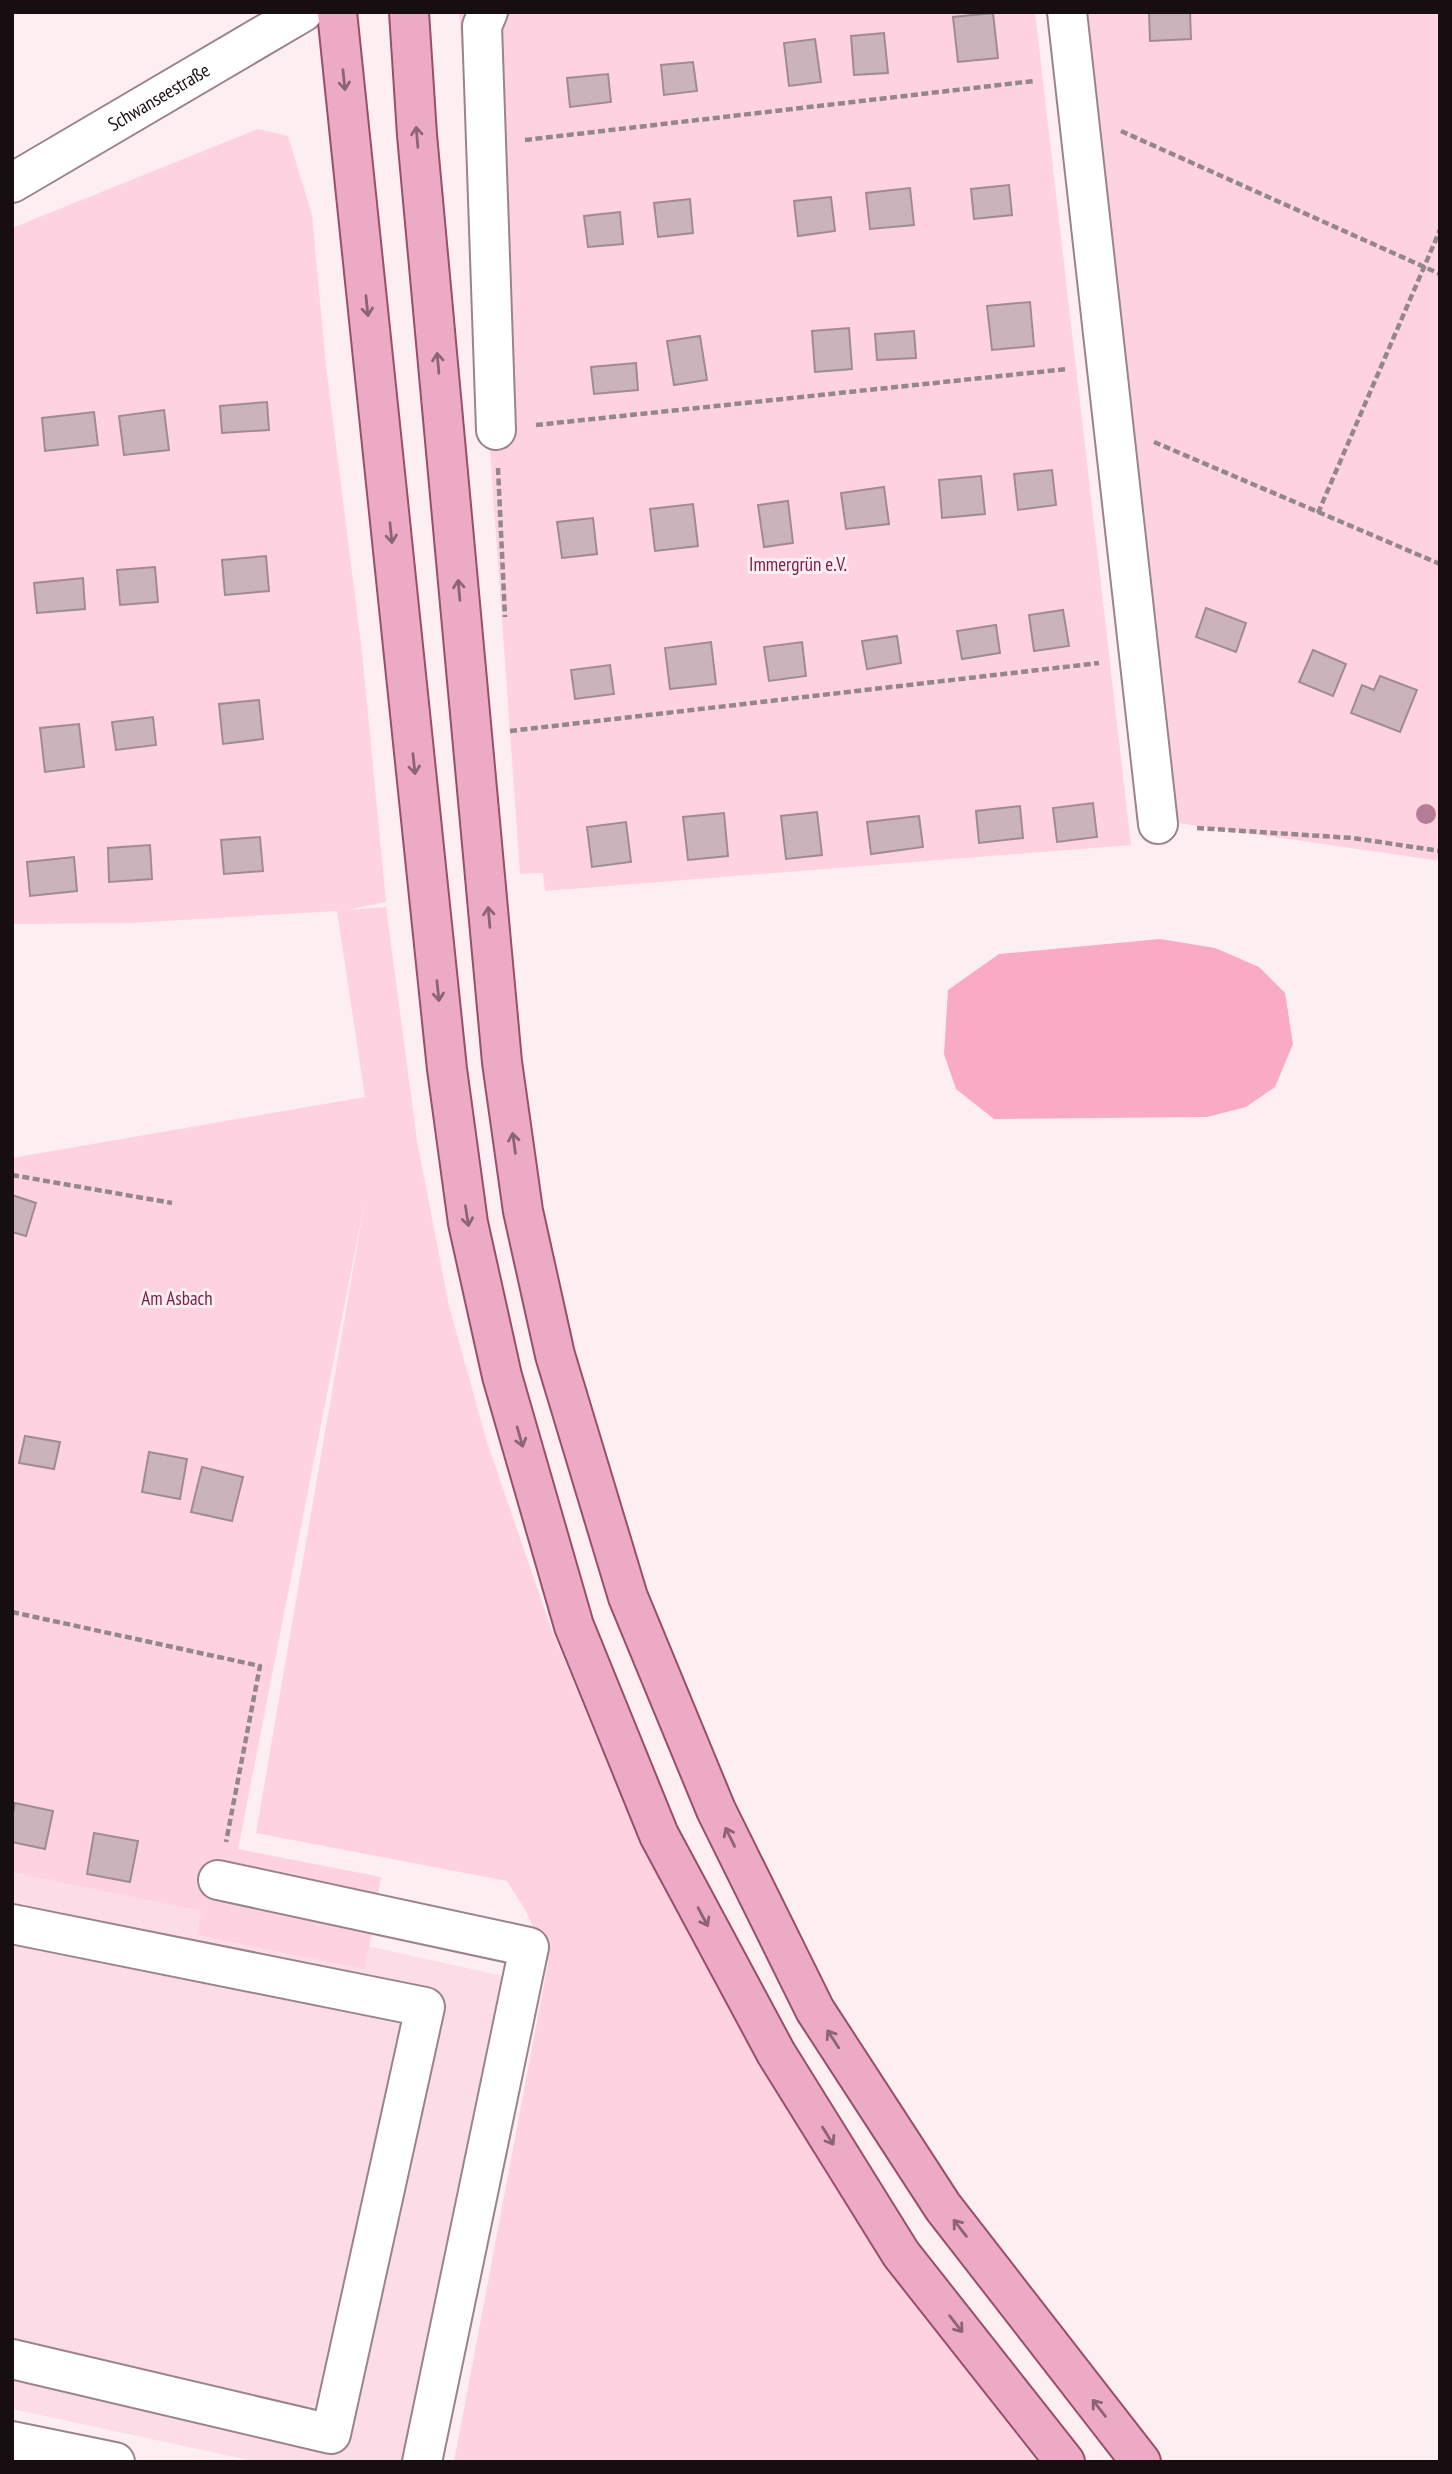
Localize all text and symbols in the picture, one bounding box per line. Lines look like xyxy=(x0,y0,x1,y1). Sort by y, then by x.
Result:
street label: Schwanseestraße xyxy=(103,58,214,136)
one-way arrow xyxy=(338,68,351,91)
one-way arrow xyxy=(410,126,423,149)
one-way arrow xyxy=(361,295,374,317)
one-way arrow xyxy=(431,353,444,375)
one-way arrow xyxy=(384,521,397,544)
park label: Immergrün e.V. xyxy=(749,552,847,576)
one-way arrow xyxy=(452,579,465,602)
one-way arrow xyxy=(408,753,421,775)
one-way arrow xyxy=(482,906,495,929)
one-way arrow xyxy=(432,979,445,1001)
one-way arrow xyxy=(507,1132,520,1155)
one-way arrow xyxy=(461,1204,474,1227)
park label: Am Asbach xyxy=(141,1286,213,1310)
one-way arrow xyxy=(514,1426,527,1448)
one-way arrow xyxy=(722,1827,736,1848)
one-way arrow xyxy=(697,1906,710,1927)
one-way arrow xyxy=(826,2029,840,2049)
one-way arrow xyxy=(820,2126,835,2145)
one-way arrow xyxy=(952,2219,967,2238)
one-way arrow xyxy=(948,2314,963,2332)
one-way arrow xyxy=(1091,2399,1107,2417)

